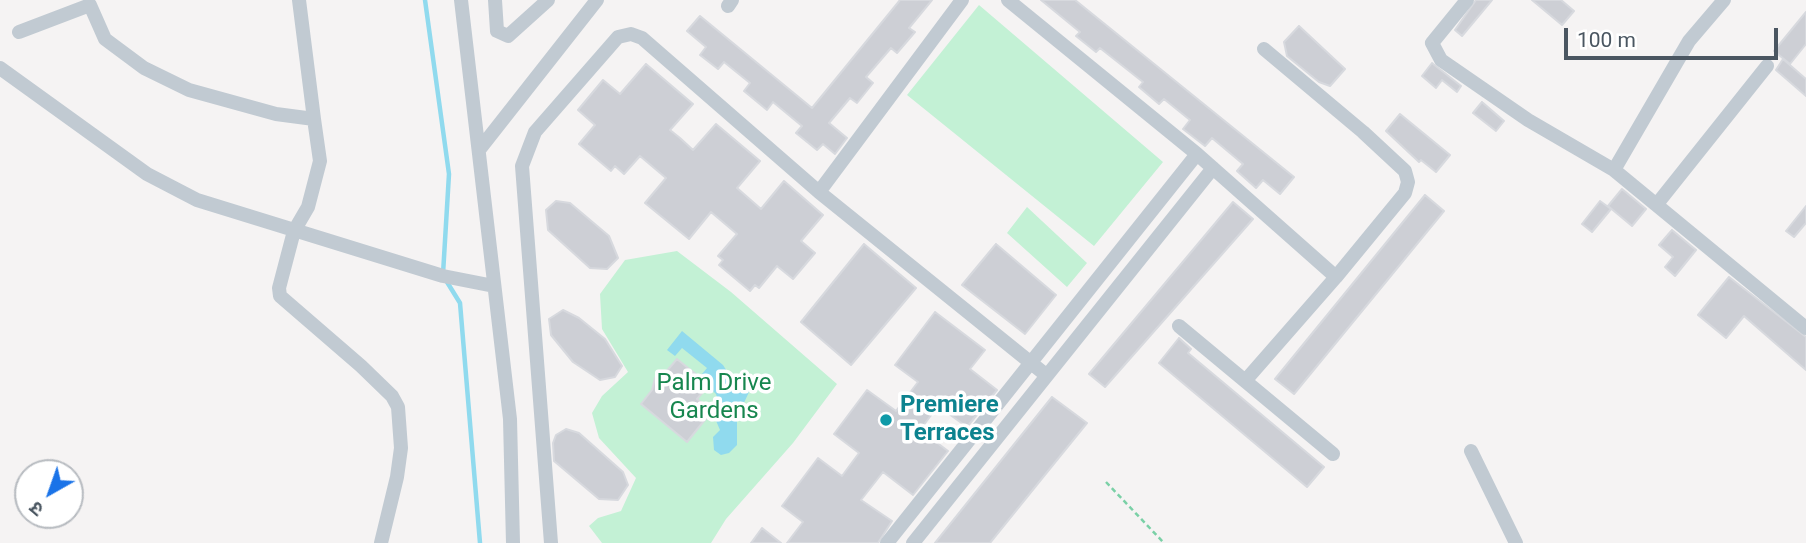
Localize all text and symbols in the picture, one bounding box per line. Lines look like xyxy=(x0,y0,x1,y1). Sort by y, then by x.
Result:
scale bar xyxy=(1568,14,1782,58)
text: 100 m xyxy=(1577,28,1636,52)
park label: Palm Drive Gardens xyxy=(657,370,771,426)
place label: Premiere Terraces xyxy=(900,392,999,448)
marker: Premiere Terraces xyxy=(878,412,894,428)
north arrow xyxy=(14,459,84,529)
text: उ xyxy=(25,497,48,521)

